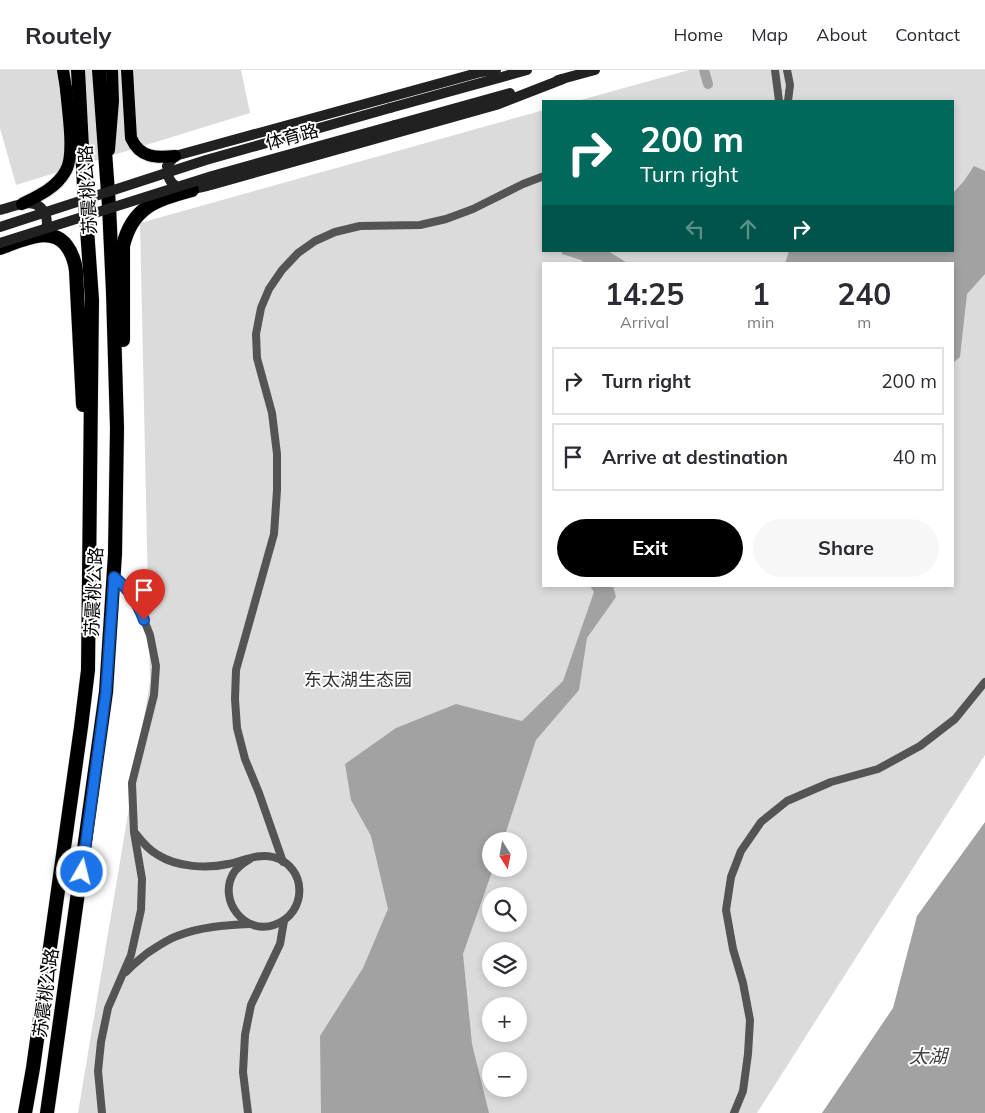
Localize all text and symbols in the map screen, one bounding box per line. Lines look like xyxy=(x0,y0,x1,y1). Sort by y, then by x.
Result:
text: Routely xyxy=(25,20,111,50)
text: Home xyxy=(673,23,723,46)
text: Map xyxy=(751,23,788,46)
text: About xyxy=(816,23,867,46)
text: Contact xyxy=(895,23,960,46)
text: 200 m xyxy=(640,117,744,161)
street label: 体育路 xyxy=(263,118,321,155)
icon: right xyxy=(557,120,622,185)
street label: 苏震桃公路 xyxy=(74,144,101,236)
text: Turn right xyxy=(640,160,738,188)
icon: left xyxy=(681,215,709,243)
icon: ahead xyxy=(734,215,762,243)
icon: right xyxy=(787,215,815,243)
text: 14:25 xyxy=(605,275,684,313)
text: 1 xyxy=(752,275,770,313)
text: 240 xyxy=(837,275,891,313)
text: Arrival xyxy=(620,312,669,332)
text: min xyxy=(747,312,774,332)
text: m xyxy=(857,312,871,332)
icon: right xyxy=(559,367,587,395)
text: Turn right xyxy=(602,369,691,393)
text: 200 m xyxy=(881,369,937,393)
icon: arrive xyxy=(559,443,587,471)
text: Arrive at destination xyxy=(602,445,788,469)
text: 40 m xyxy=(893,445,937,469)
button: Exit xyxy=(557,519,743,577)
button: Share xyxy=(753,519,939,577)
street label: 苏震桃公路 xyxy=(80,546,107,638)
pin xyxy=(123,569,165,620)
icon: arrive xyxy=(130,576,158,604)
park label: 东太湖生态园 xyxy=(304,668,412,691)
north arrow xyxy=(482,832,528,878)
map controls xyxy=(482,832,527,1097)
position arrow xyxy=(55,845,107,897)
button: search xyxy=(482,887,527,932)
button: layers xyxy=(482,942,527,987)
street label: 苏震桃公路 xyxy=(28,947,63,1039)
button: + xyxy=(482,997,527,1042)
water label: 太湖 xyxy=(909,1044,950,1068)
button: − xyxy=(482,1052,527,1097)

